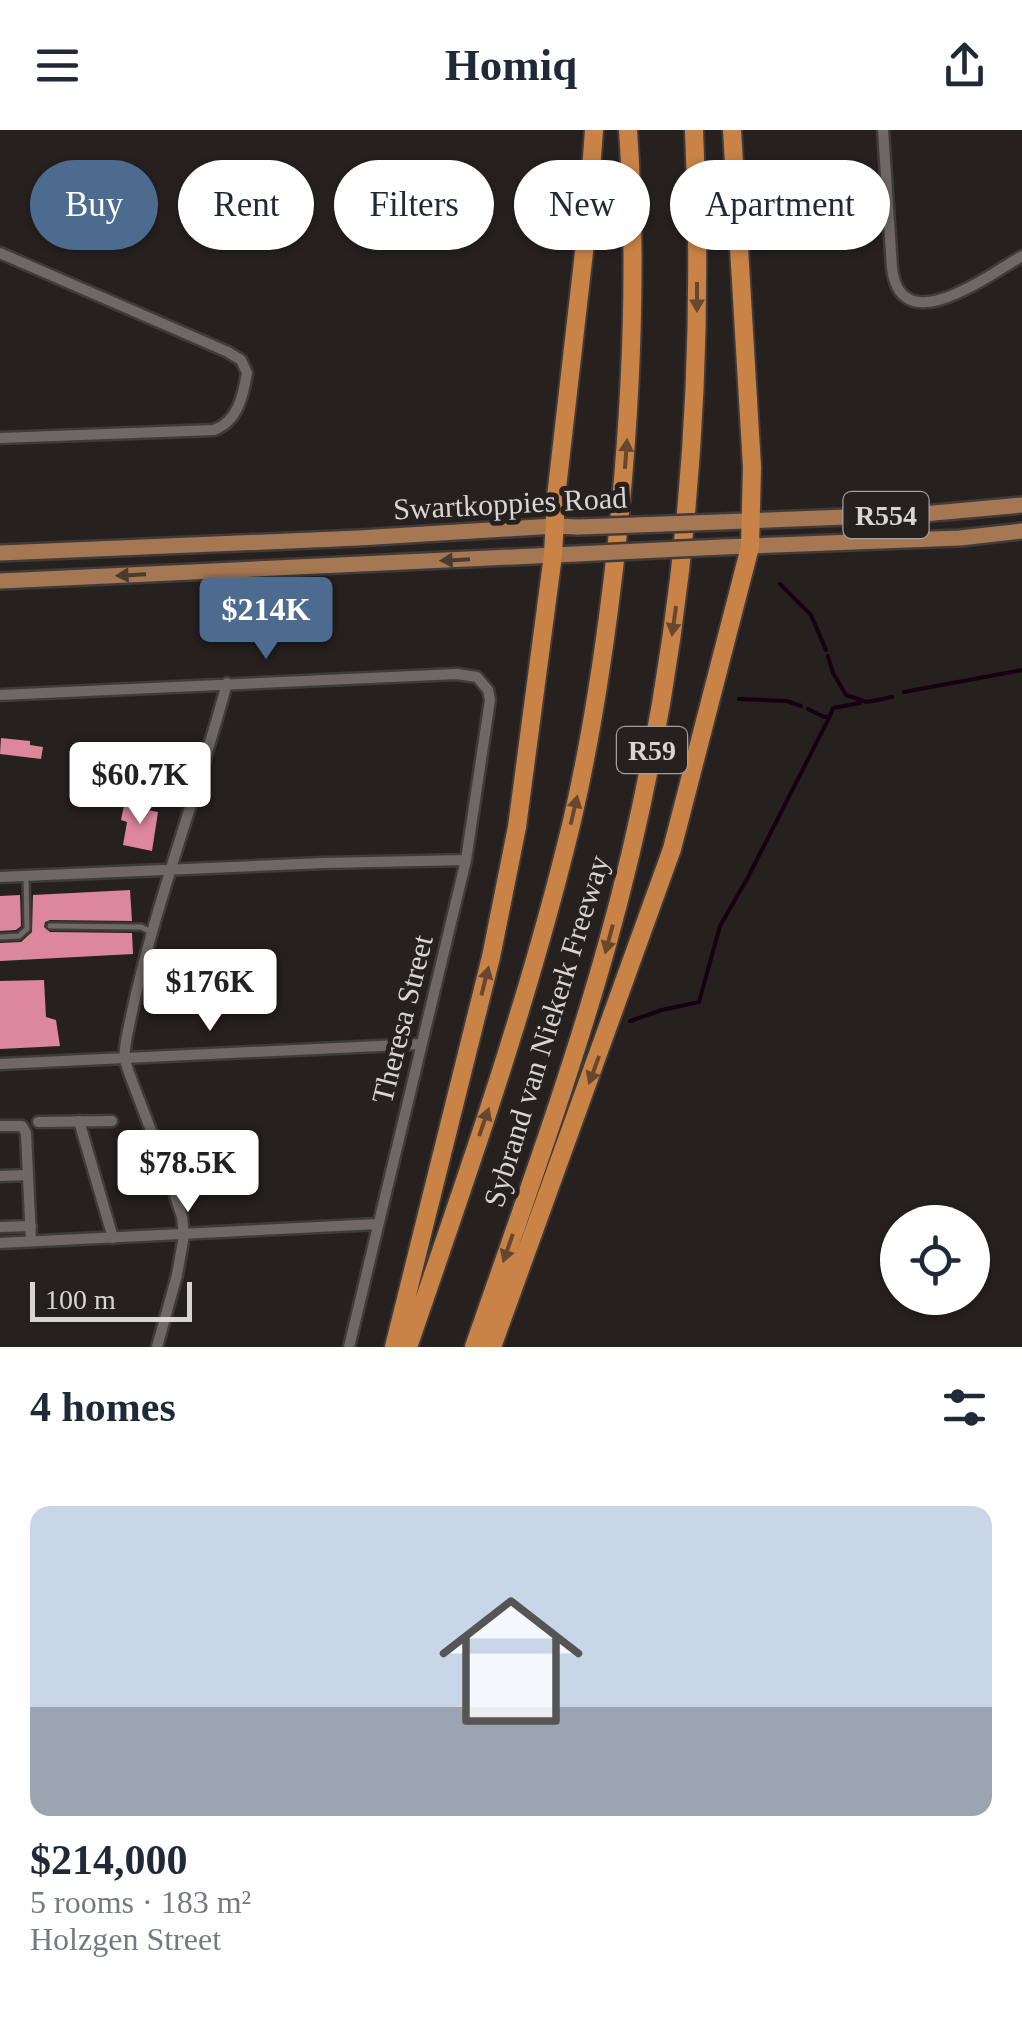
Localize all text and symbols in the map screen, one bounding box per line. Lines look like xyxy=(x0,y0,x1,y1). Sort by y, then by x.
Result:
icon: menu xyxy=(30,38,85,93)
icon: share xyxy=(937,38,992,93)
text: Homiq xyxy=(445,40,577,90)
chip: Buy xyxy=(30,160,158,250)
chip: Rent xyxy=(178,160,314,250)
chip: Filters xyxy=(334,160,494,250)
chip: New xyxy=(514,160,650,250)
chip: Apartment xyxy=(670,160,890,250)
one-way arrow xyxy=(689,282,705,314)
one-way arrow xyxy=(619,438,635,469)
street label: Swartkoppies Road xyxy=(392,480,628,526)
road number: R554 xyxy=(844,492,928,538)
one-way arrow xyxy=(439,552,471,568)
one-way arrow xyxy=(114,567,146,583)
pin: $214K xyxy=(196,577,336,662)
text: $214K xyxy=(222,591,310,627)
one-way arrow xyxy=(666,606,682,638)
road number: R59 xyxy=(617,727,687,773)
pin: $60.7K xyxy=(59,742,221,827)
text: $60.7K xyxy=(92,756,188,792)
one-way arrow xyxy=(567,794,582,825)
street label: Sybrand van Niekerk Freeway xyxy=(477,851,615,1211)
one-way arrow xyxy=(600,924,616,955)
street label: Theresa Street xyxy=(365,931,439,1107)
pin: $176K xyxy=(140,949,280,1034)
text: $176K xyxy=(166,963,254,999)
one-way arrow xyxy=(478,965,493,996)
one-way arrow xyxy=(586,1055,601,1085)
one-way arrow xyxy=(478,1107,493,1137)
pin: $78.5K xyxy=(107,1130,269,1215)
text: $78.5K xyxy=(140,1144,236,1180)
map controls xyxy=(880,1205,990,1315)
button: locate xyxy=(880,1205,990,1315)
one-way arrow xyxy=(499,1234,514,1264)
scale bar xyxy=(30,1277,192,1322)
text: 100 m xyxy=(45,1284,116,1315)
icon: filters xyxy=(937,1380,992,1435)
text: 4 homes xyxy=(30,1384,176,1430)
icon: home xyxy=(421,1571,601,1751)
text: $214,000 xyxy=(30,1837,188,1883)
text: 5 rooms · 183 m² xyxy=(30,1884,251,1920)
text: Holzgen Street xyxy=(30,1921,221,1957)

